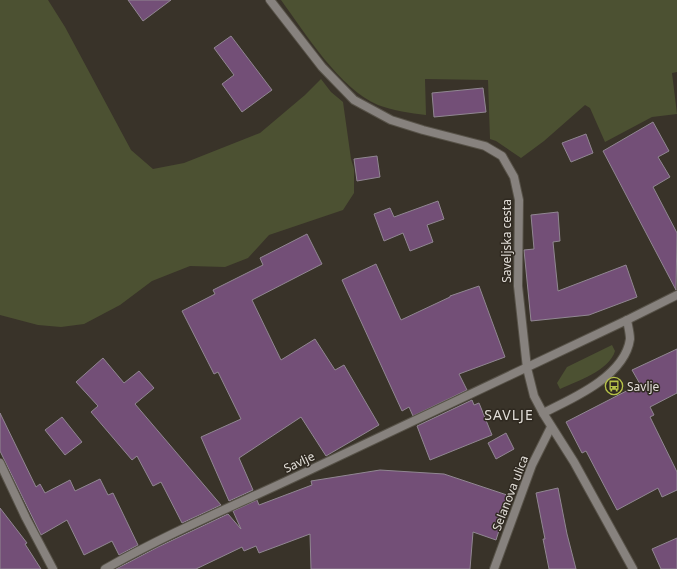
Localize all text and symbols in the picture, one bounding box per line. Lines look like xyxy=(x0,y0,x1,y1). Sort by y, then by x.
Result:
street label: Saveljska cesta xyxy=(498,199,515,283)
bus stop icon: Savlje xyxy=(604,376,624,396)
place label: Savlje xyxy=(627,378,660,395)
district label: SAVLJE xyxy=(484,405,534,424)
street label: Savlje xyxy=(281,447,317,477)
street label: Selanova ulica xyxy=(488,453,532,533)

